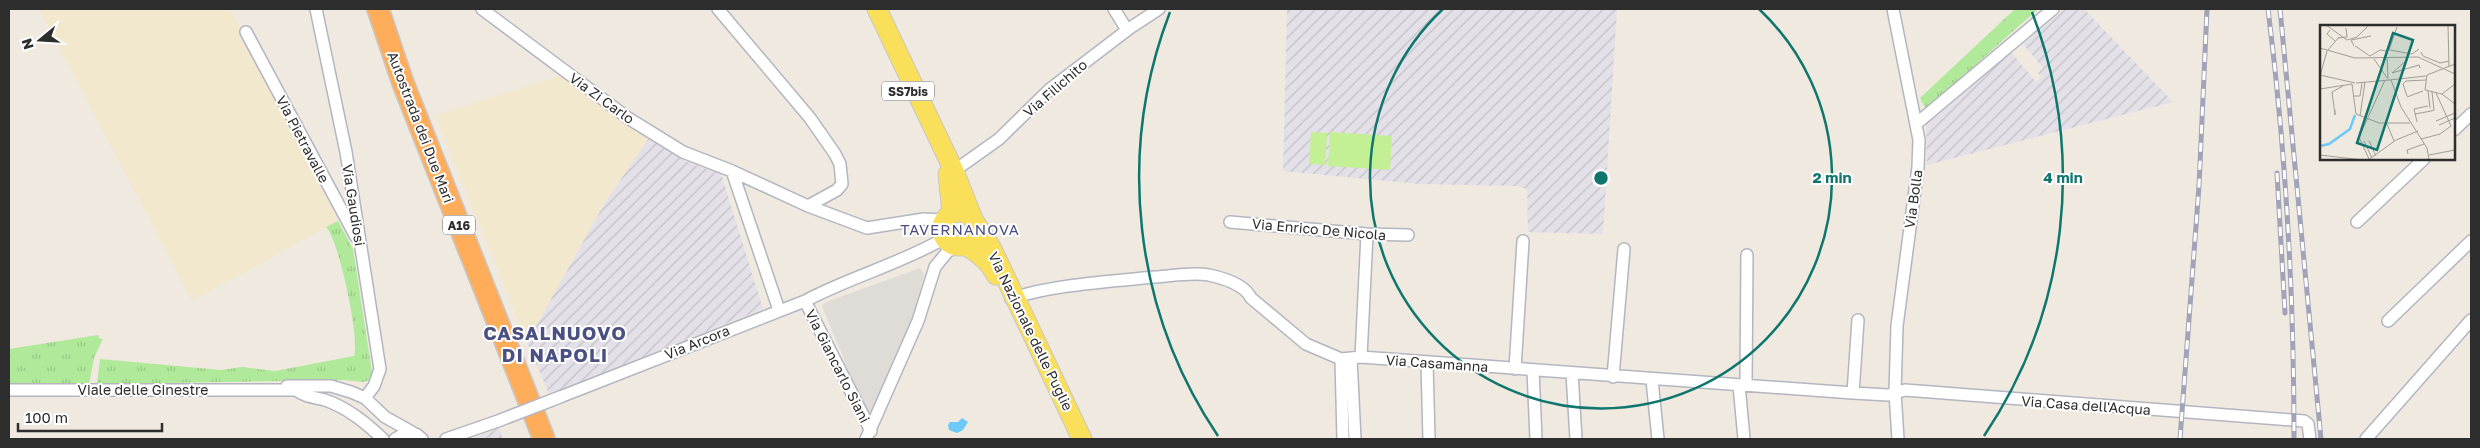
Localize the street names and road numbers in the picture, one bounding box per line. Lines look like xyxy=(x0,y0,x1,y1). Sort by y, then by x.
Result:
street label: Autostrada dei Due Mari xyxy=(384,49,458,205)
street label: Via Filichito xyxy=(1020,56,1090,120)
street label: Via Zi Carlo xyxy=(566,69,638,127)
road number: SS7bis xyxy=(882,82,934,100)
street label: Via Pietravalle xyxy=(273,92,333,186)
street label: Via Gaudiosi xyxy=(339,163,369,247)
street label: Via Bolla xyxy=(1900,169,1926,229)
street label: Via Enrico De Nicola xyxy=(1251,215,1387,243)
road number: A16 xyxy=(443,216,475,234)
street label: Via Nazionale delle Puglie xyxy=(985,249,1077,413)
street label: Via Giancarlo Siani xyxy=(802,306,874,426)
street label: Via Arcora xyxy=(662,321,732,363)
street label: Via Casamanna xyxy=(1385,351,1489,375)
street label: Viale delle Ginestre xyxy=(78,381,208,398)
street label: Via Casa dell'Acqua xyxy=(2021,392,2151,418)

